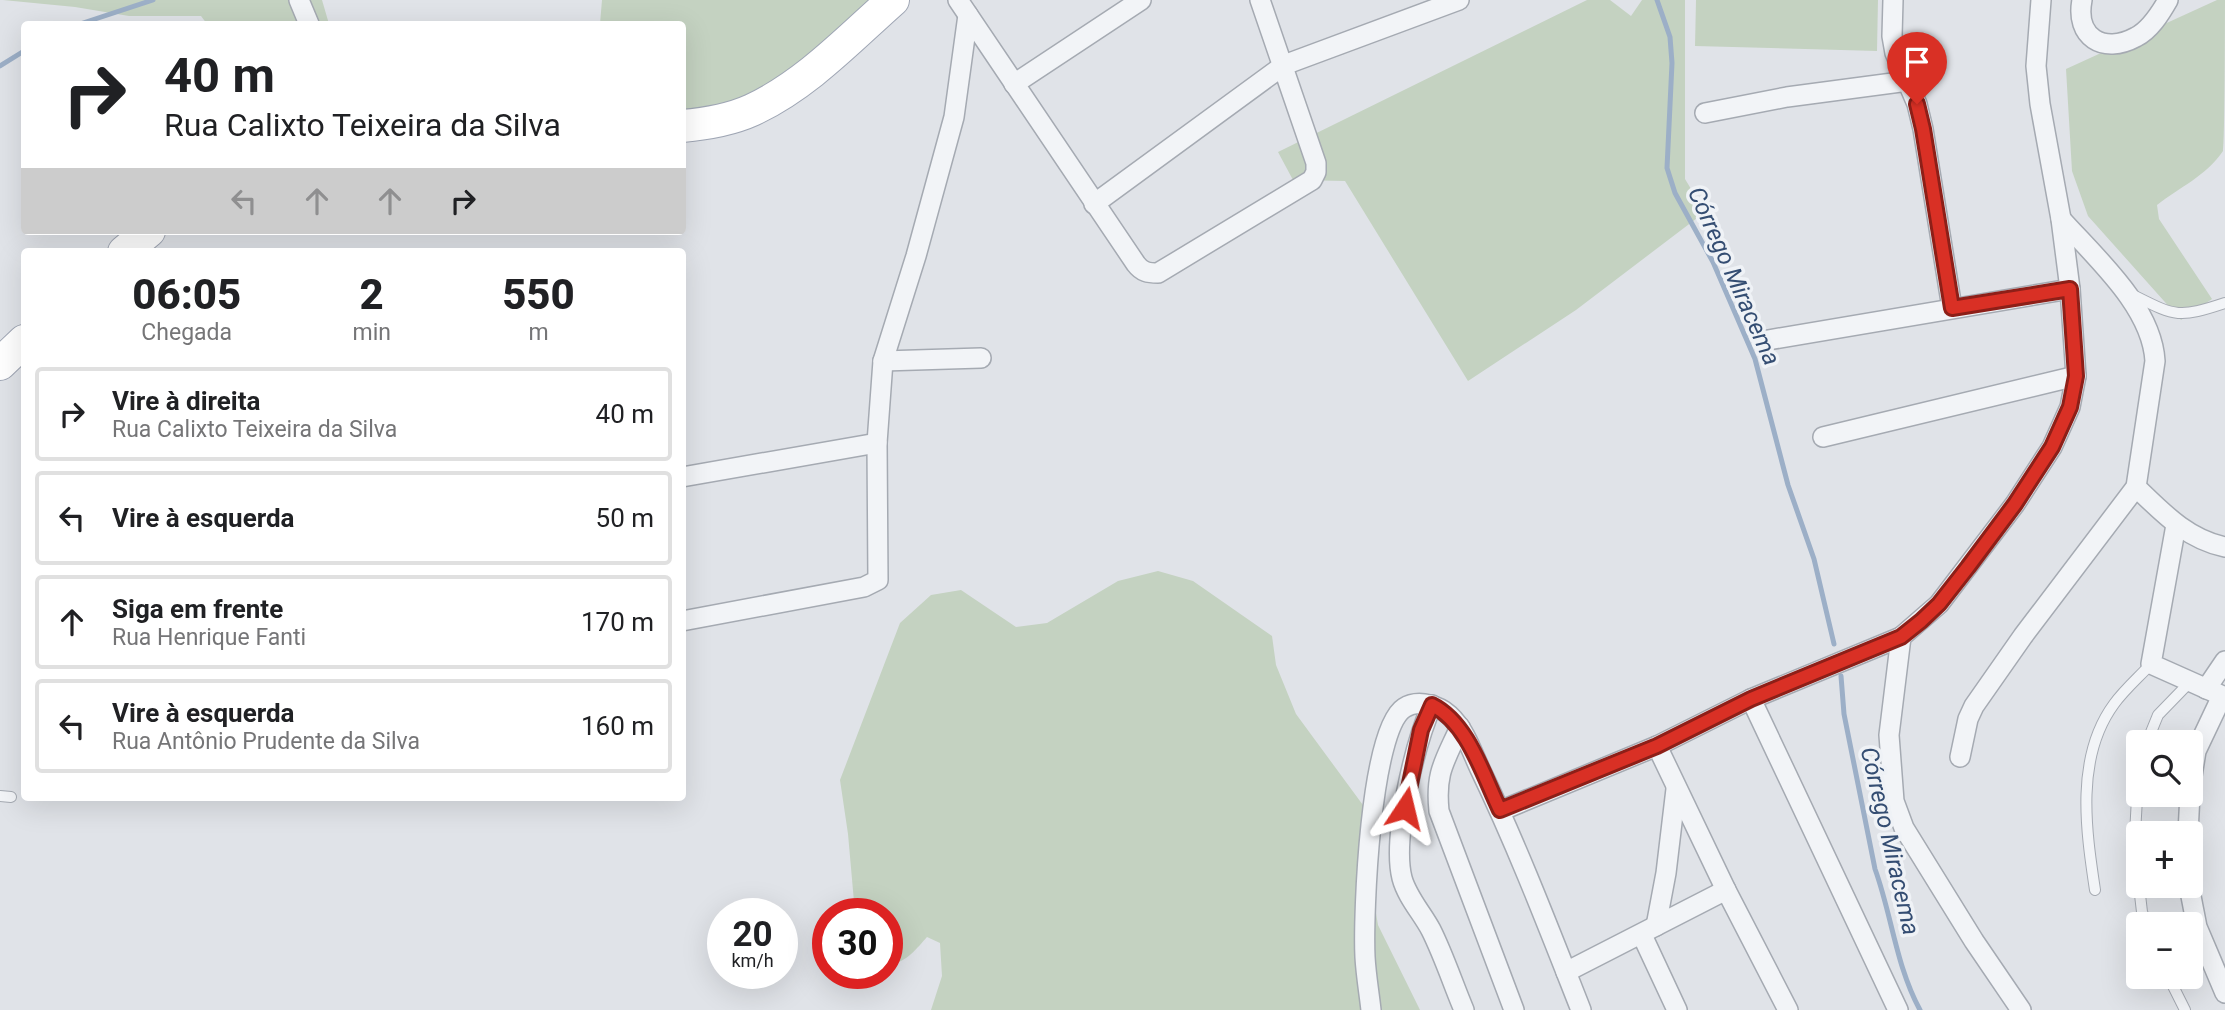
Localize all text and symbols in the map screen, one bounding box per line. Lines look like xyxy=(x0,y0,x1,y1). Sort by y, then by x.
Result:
pin xyxy=(1887,32,1947,104)
icon: arrive xyxy=(1898,43,1936,81)
text: 40 m xyxy=(164,47,275,104)
icon: right xyxy=(49,49,140,140)
text: Rua Calixto Teixeira da Silva xyxy=(164,106,561,144)
icon: left xyxy=(225,182,263,220)
icon: ahead xyxy=(298,182,336,220)
icon: ahead xyxy=(371,182,409,220)
icon: right xyxy=(444,182,482,220)
water label: Córrego Miracema xyxy=(1682,182,1786,370)
text: 06:05 xyxy=(132,270,241,319)
text: 2 xyxy=(360,270,384,319)
text: 550 xyxy=(502,270,575,319)
text: Chegada xyxy=(141,319,232,346)
text: min xyxy=(352,319,391,346)
text: m xyxy=(528,319,549,346)
text: Vire à direita xyxy=(112,386,260,416)
icon: right xyxy=(53,395,91,433)
text: 40 m xyxy=(596,399,654,429)
text: Rua Calixto Teixeira da Silva xyxy=(112,416,397,443)
icon: left xyxy=(53,499,91,537)
text: Vire à esquerda xyxy=(112,503,295,533)
text: 50 m xyxy=(596,503,654,533)
text: Siga em frente xyxy=(112,594,283,624)
icon: ahead xyxy=(53,603,91,641)
text: 170 m xyxy=(581,607,654,637)
text: Rua Henrique Fanti xyxy=(112,624,306,651)
text: Vire à esquerda xyxy=(112,698,295,728)
icon: left xyxy=(53,707,91,745)
text: 160 m xyxy=(581,711,654,741)
text: Rua Antônio Prudente da Silva xyxy=(112,728,420,755)
map controls xyxy=(2126,730,2203,989)
button: search xyxy=(2126,730,2203,807)
water label: Córrego Miracema xyxy=(1855,744,1925,938)
position arrow xyxy=(1368,771,1442,845)
button: + xyxy=(2126,821,2203,898)
speed limit sign: 30 xyxy=(812,898,903,989)
button: − xyxy=(2126,912,2203,989)
text: 20 xyxy=(732,914,773,955)
text: km/h xyxy=(731,950,774,971)

